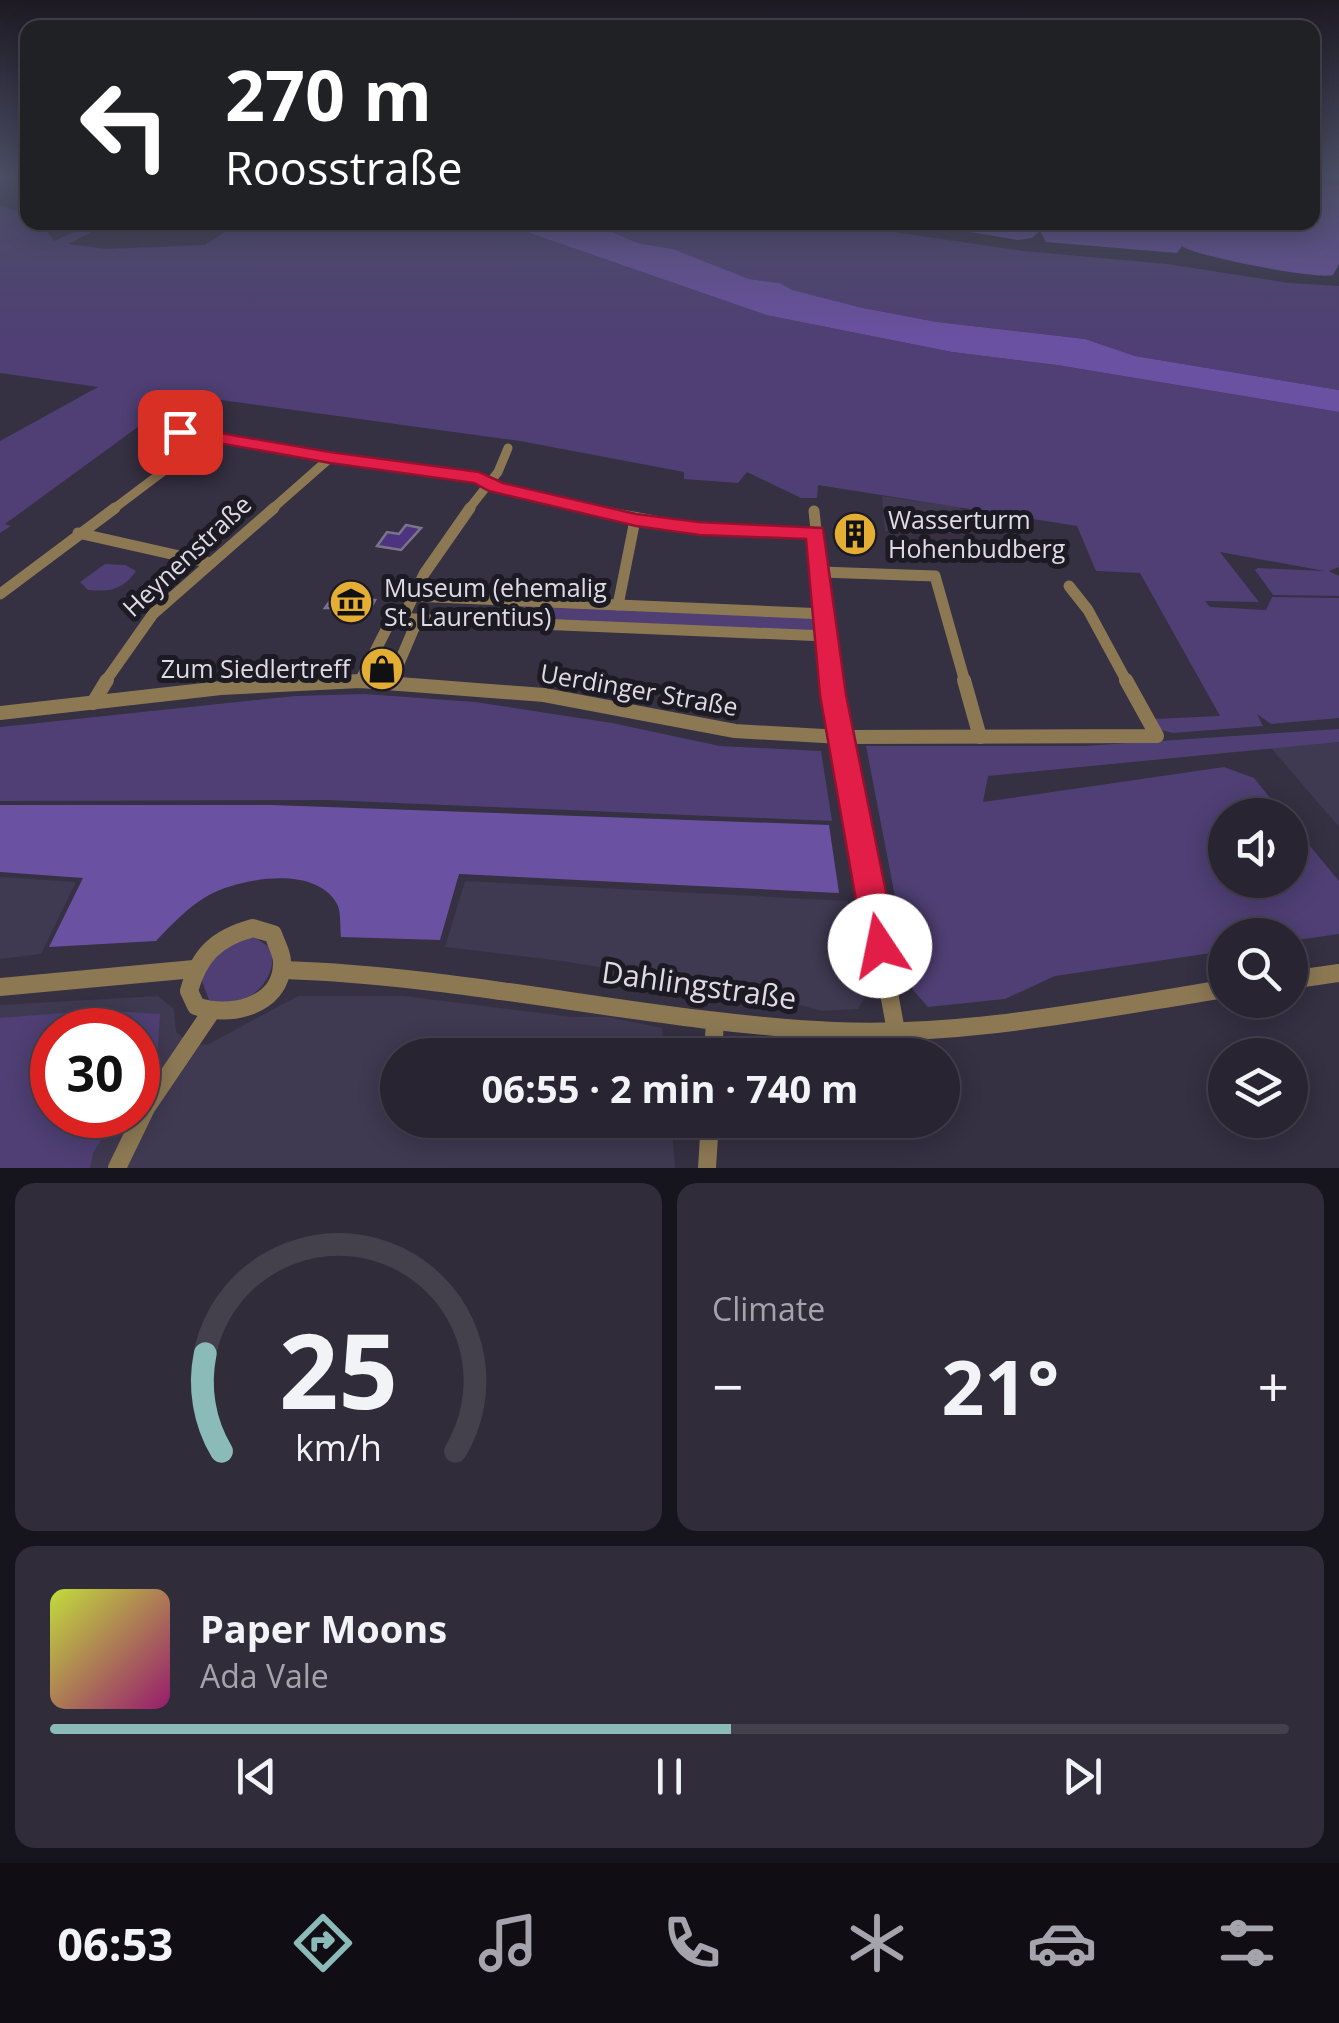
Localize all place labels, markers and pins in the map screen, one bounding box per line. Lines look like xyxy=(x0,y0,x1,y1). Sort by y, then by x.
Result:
pin xyxy=(138,390,223,475)
place label: Wasserturm Hohenbudberg xyxy=(888,502,1066,565)
building icon: Wasserturm Hohenbudberg xyxy=(832,511,878,557)
place label: Museum (ehemalig St. Laurentius) xyxy=(384,570,607,633)
museum icon: Museum (ehemalig St. Laurentius) xyxy=(328,579,374,625)
shop icon: Zum Siedlertreff xyxy=(359,646,405,692)
place label: Zum Siedlertreff xyxy=(161,651,351,685)

